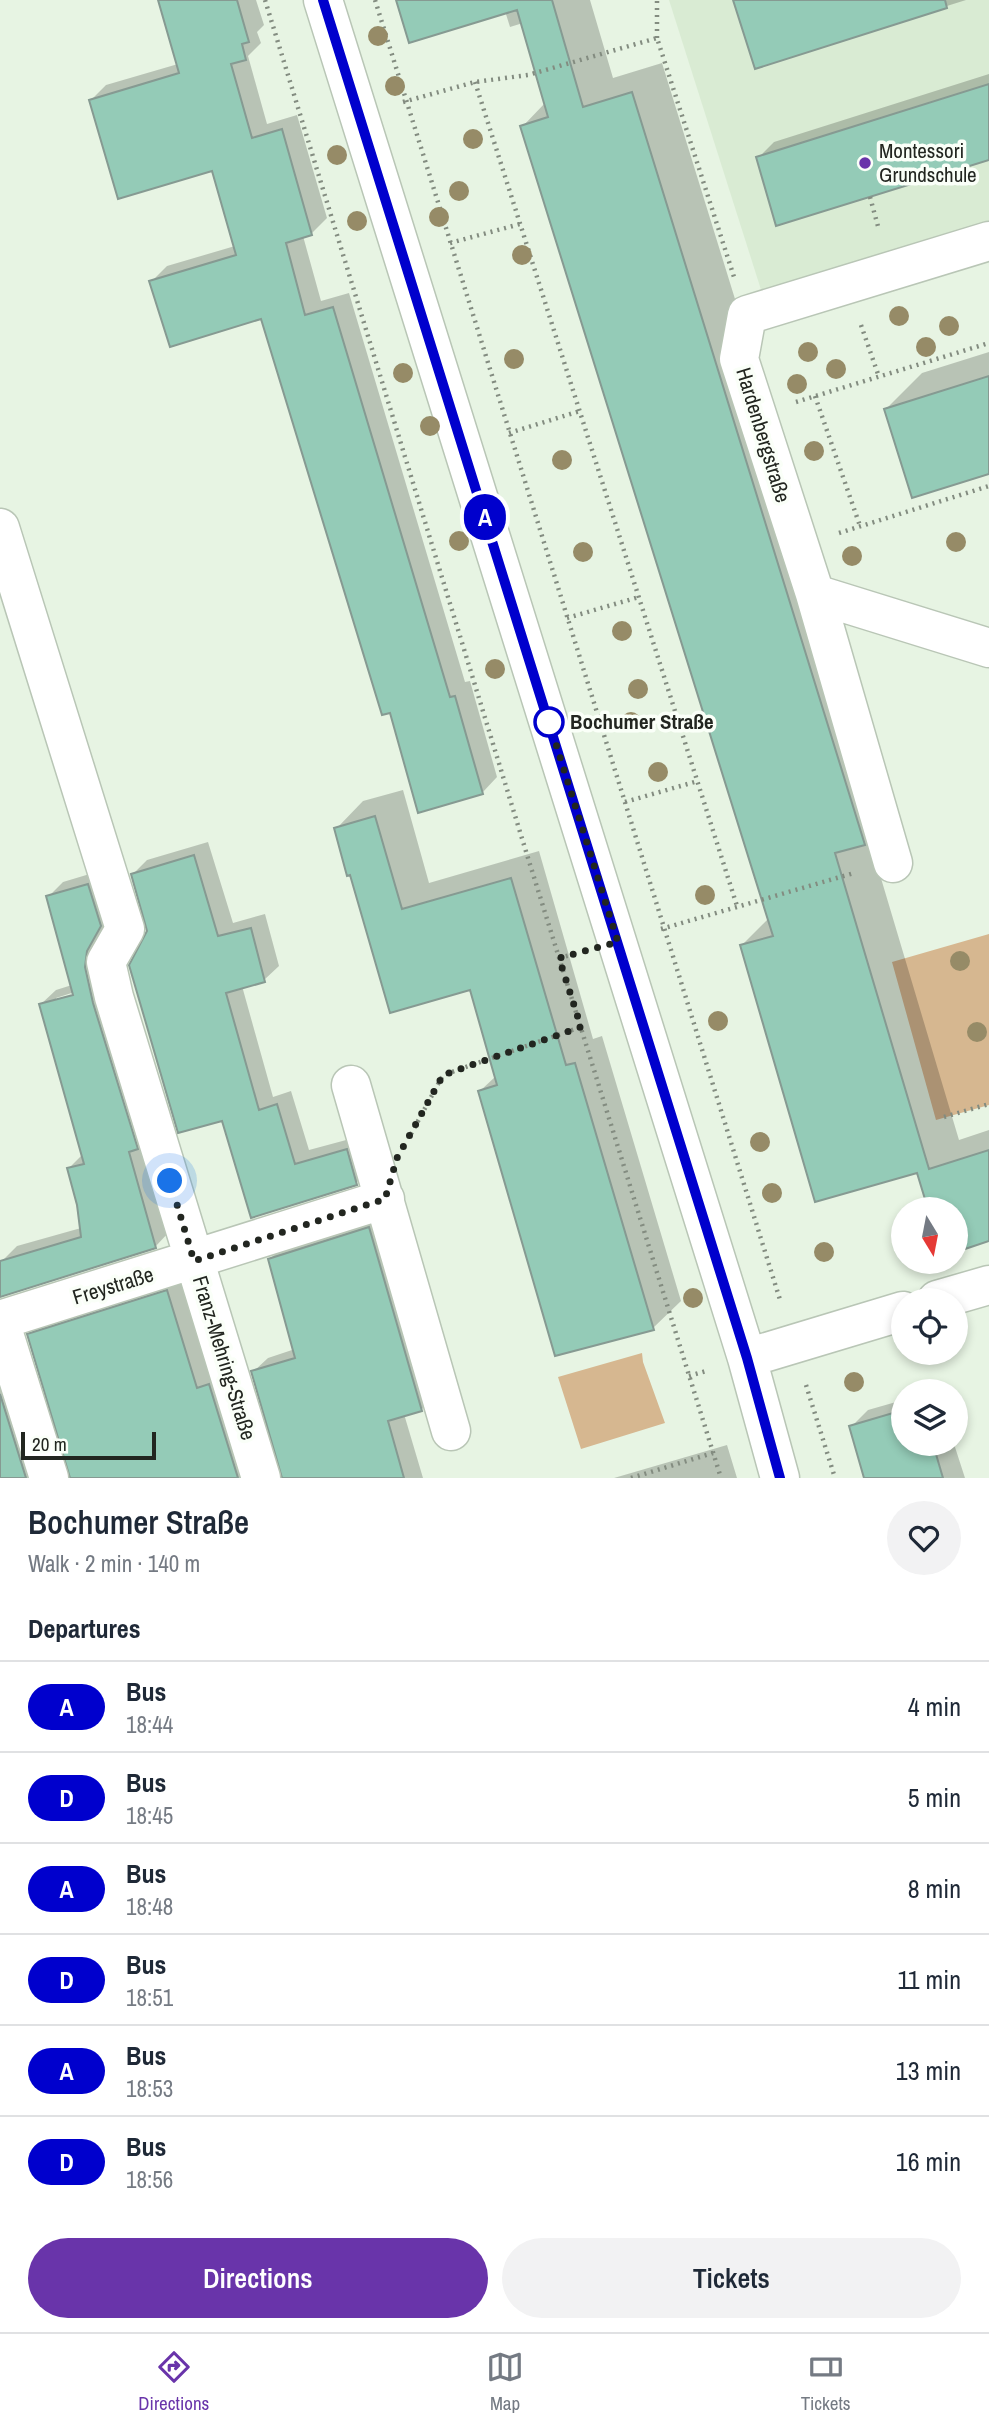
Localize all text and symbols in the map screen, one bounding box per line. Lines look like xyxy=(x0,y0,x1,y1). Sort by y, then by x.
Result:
place label: Montessori Grundschule xyxy=(879,136,977,189)
marker: Montessori Grundschule xyxy=(857,155,873,171)
street label: Hardenbergstraße xyxy=(729,364,798,506)
line badge: A xyxy=(462,494,508,540)
text: A xyxy=(478,501,492,533)
marker: Bochumer Straße xyxy=(534,707,564,737)
place label: Bochumer Straße xyxy=(570,707,714,736)
your location xyxy=(152,1163,187,1198)
north arrow xyxy=(891,1197,968,1274)
map controls xyxy=(891,1197,968,1456)
street label: Freystraße xyxy=(69,1259,157,1312)
street label: Franz-Mehring-Straße xyxy=(186,1272,263,1444)
button: locate xyxy=(891,1288,968,1365)
button: layers xyxy=(891,1379,968,1456)
scale bar xyxy=(21,1429,156,1461)
text: 20 m xyxy=(32,1431,67,1457)
text: Bochumer Straße xyxy=(28,1500,249,1544)
button: heart xyxy=(887,1501,961,1575)
text: Walk · 2 min · 140 m xyxy=(28,1548,200,1579)
text: Departures xyxy=(28,1611,141,1646)
text: Bus xyxy=(126,1674,166,1709)
text: 4 min xyxy=(908,1689,961,1724)
text: A xyxy=(59,1691,74,1723)
text: 18:44 xyxy=(126,1709,173,1740)
text: Bus xyxy=(126,1765,166,1800)
text: 5 min xyxy=(908,1780,961,1815)
text: D xyxy=(59,1782,74,1814)
text: 18:45 xyxy=(126,1800,173,1831)
text: Bus xyxy=(126,1856,166,1891)
text: 8 min xyxy=(908,1871,961,1906)
text: A xyxy=(59,1873,74,1905)
text: 18:48 xyxy=(126,1891,173,1922)
text: Bus xyxy=(126,1947,166,1982)
text: 11 min xyxy=(897,1962,961,1997)
text: D xyxy=(59,1964,74,1996)
text: 18:51 xyxy=(126,1982,173,2013)
text: Bus xyxy=(126,2038,166,2073)
text: 13 min xyxy=(896,2053,961,2088)
text: A xyxy=(59,2055,74,2087)
text: 18:53 xyxy=(126,2073,173,2104)
text: Bus xyxy=(126,2129,166,2164)
text: 16 min xyxy=(896,2144,961,2179)
text: D xyxy=(59,2146,74,2178)
text: 18:56 xyxy=(126,2164,173,2195)
button: Directions xyxy=(28,2238,488,2318)
button: Tickets xyxy=(502,2238,961,2318)
tab: Directions xyxy=(138,2348,209,2416)
tab: Map xyxy=(486,2348,524,2416)
tab: Tickets xyxy=(801,2348,851,2416)

